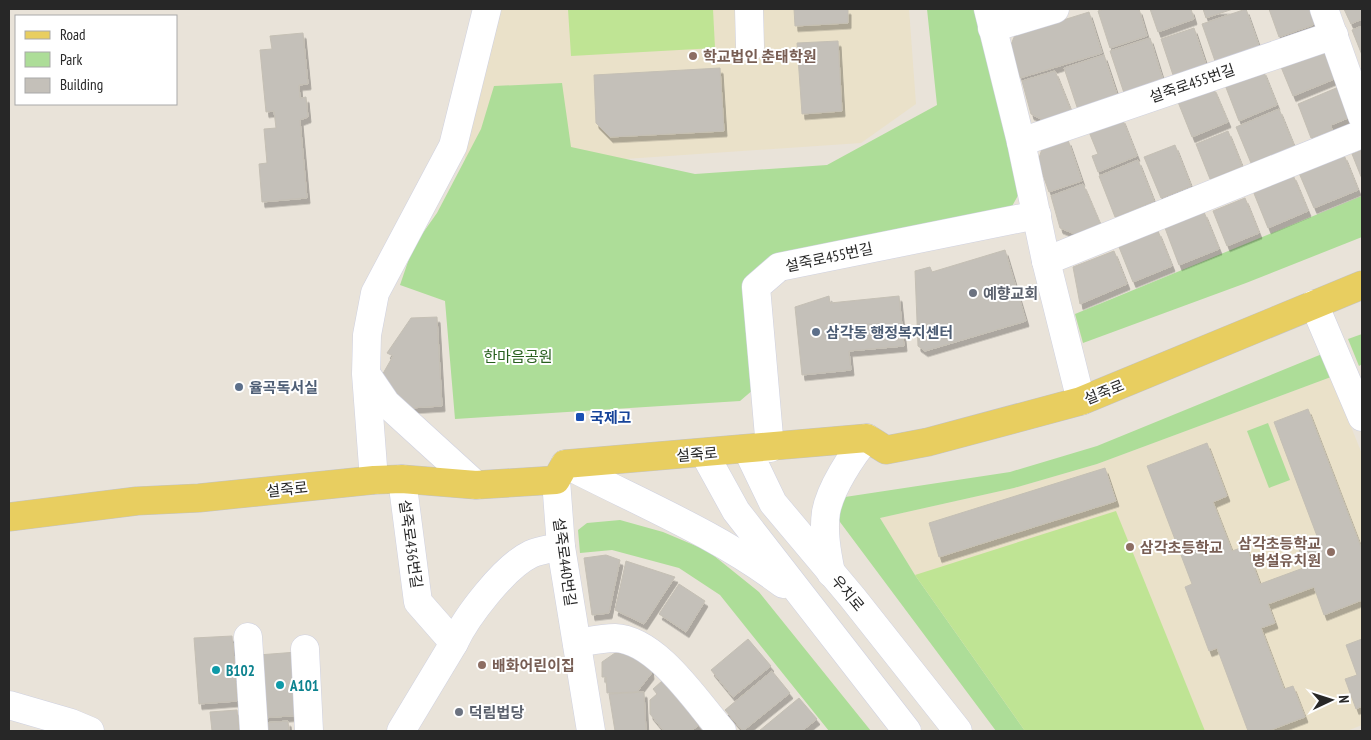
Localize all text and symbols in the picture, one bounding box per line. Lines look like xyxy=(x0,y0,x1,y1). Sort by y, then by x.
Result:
legend xyxy=(15,15,178,105)
text: Road xyxy=(60,25,86,44)
place label: 학교법인 춘태학원 xyxy=(703,47,816,66)
text: Park xyxy=(60,50,82,69)
marker: 학교법인 춘태학원 xyxy=(687,50,699,62)
street label: 설죽로455번길 xyxy=(1147,59,1237,107)
text: Building xyxy=(60,75,103,94)
street label: 설죽로455번길 xyxy=(783,238,875,276)
place label: 예향교회 xyxy=(983,284,1038,303)
marker: 예향교회 xyxy=(967,287,979,299)
place label: 삼각동 행정복지센터 xyxy=(826,323,953,342)
marker: 삼각동 행정복지센터 xyxy=(810,326,822,338)
park label: 한마음공원 xyxy=(483,347,553,366)
street label: 설죽로 xyxy=(1081,375,1127,409)
place label: 율곡독서실 xyxy=(249,378,318,397)
marker: 율곡독서실 xyxy=(233,381,245,393)
place label: 국제고 xyxy=(590,408,632,427)
marker: 국제고 xyxy=(574,411,586,423)
street label: 설죽로 xyxy=(676,443,718,465)
street label: 설죽로 xyxy=(265,477,309,501)
street label: 설죽로436번길 xyxy=(395,498,427,590)
street label: 설죽로440번길 xyxy=(549,516,581,608)
place label: 삼각초등학교 병설유치원 xyxy=(1238,534,1321,570)
place label: 삼각초등학교 xyxy=(1140,538,1223,557)
marker: 삼각초등학교 xyxy=(1124,541,1136,553)
marker: 삼각초등학교 병설유치원 xyxy=(1325,546,1337,558)
street label: 우치로 xyxy=(827,571,869,615)
place label: 배화어린이집 xyxy=(492,656,575,675)
marker: 배화어린이집 xyxy=(476,659,488,671)
place label: B102 xyxy=(226,661,255,680)
marker: B102 xyxy=(210,664,222,676)
north arrow xyxy=(1306,675,1356,725)
place label: A101 xyxy=(289,676,319,695)
marker: A101 xyxy=(274,679,286,691)
text: N xyxy=(1335,695,1353,703)
place label: 덕림법당 xyxy=(469,703,524,722)
marker: 덕림법당 xyxy=(453,706,465,718)

